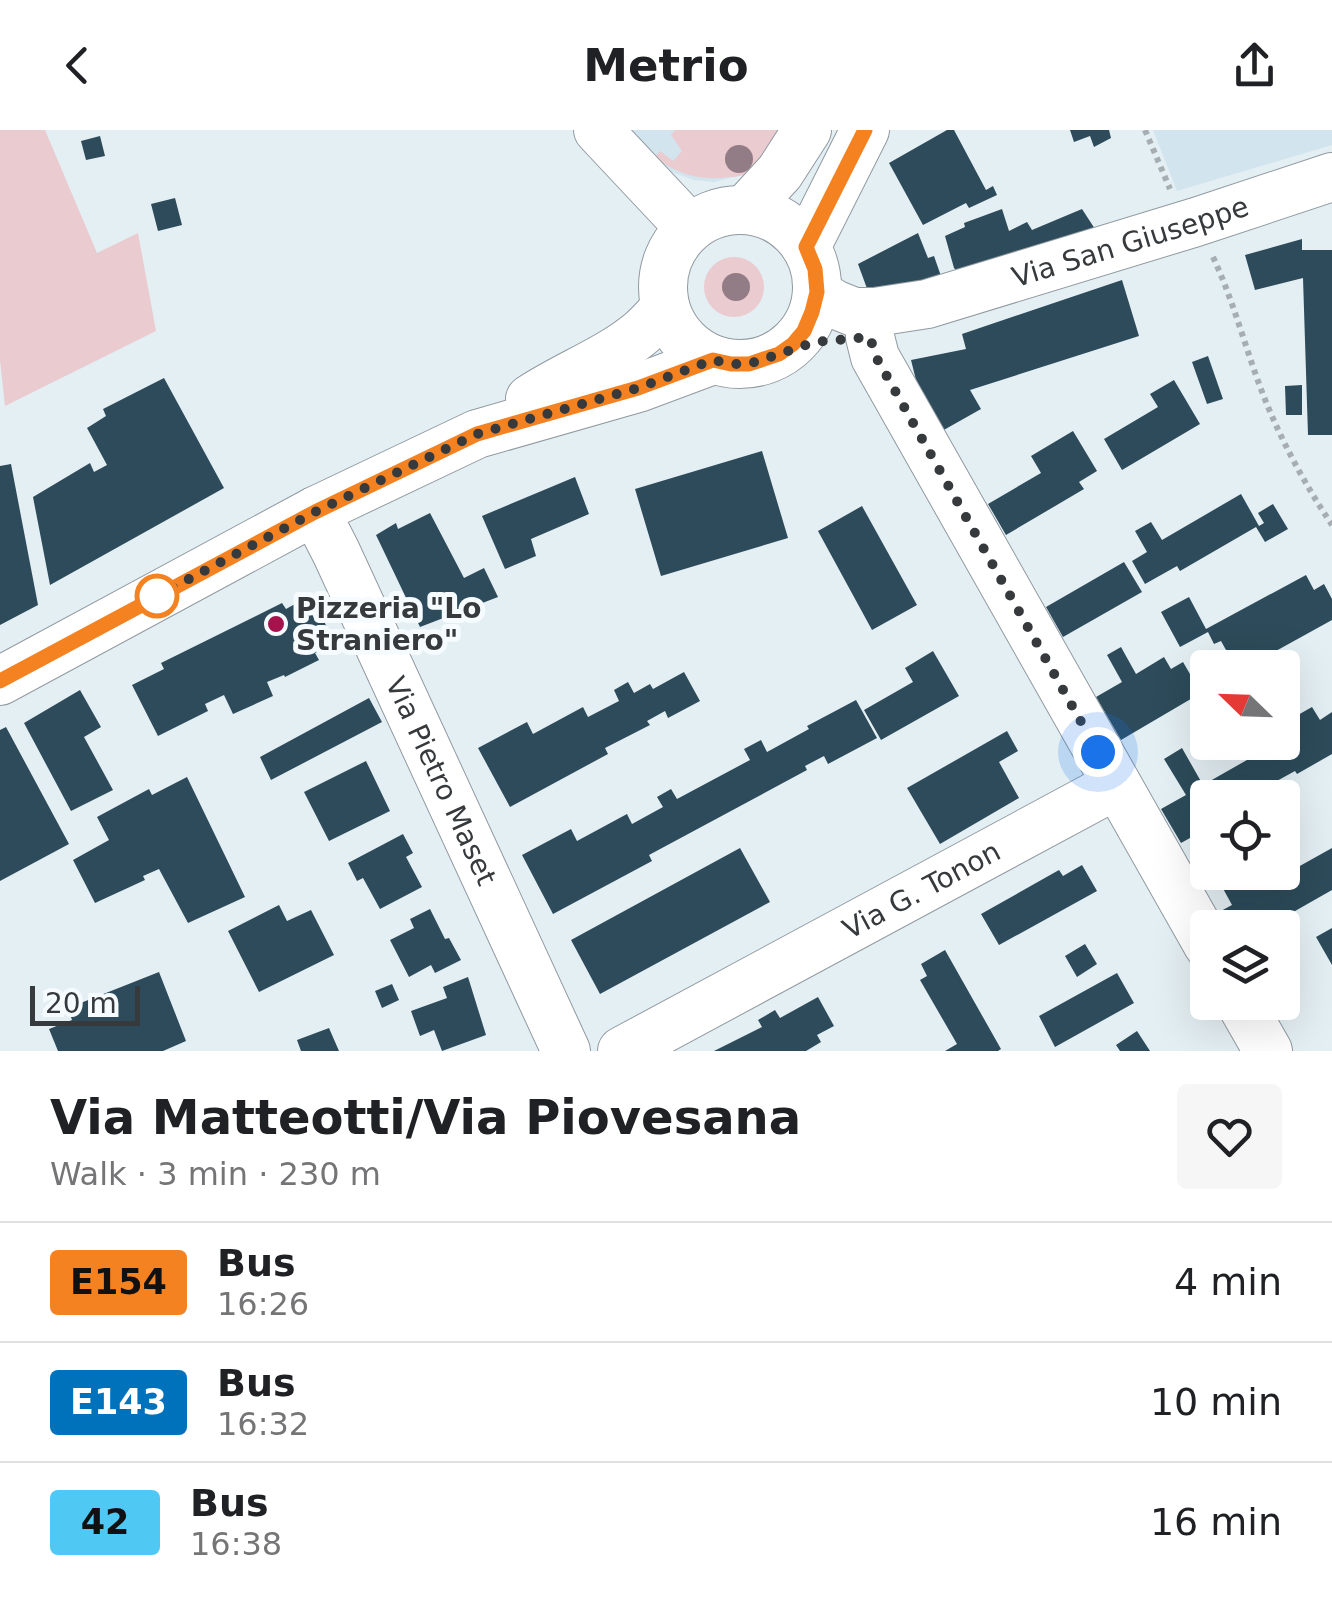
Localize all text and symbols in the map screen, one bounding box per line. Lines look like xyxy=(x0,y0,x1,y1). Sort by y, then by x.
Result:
icon: back xyxy=(50,38,105,93)
icon: share xyxy=(1227,38,1282,93)
text: Metrio xyxy=(583,39,749,92)
street label: Via San Giuseppe xyxy=(1008,190,1253,294)
unlabelled marker xyxy=(136,575,178,617)
place label: Pizzeria "Lo Straniero" xyxy=(296,592,481,657)
marker: Pizzeria "Lo Straniero" xyxy=(265,613,287,635)
north arrow xyxy=(1190,650,1300,760)
map controls xyxy=(1190,650,1300,1020)
street label: Via Pietro Maset xyxy=(379,672,503,890)
your location xyxy=(1073,727,1123,777)
button: locate xyxy=(1190,780,1300,890)
street label: Via G. Tonon xyxy=(837,834,1006,946)
button: layers xyxy=(1190,910,1300,1020)
scale bar xyxy=(30,981,140,1026)
text: 20 m xyxy=(45,987,117,1020)
button: heart xyxy=(1177,1084,1282,1189)
text: Via Matteotti/Via Piovesana xyxy=(50,1089,801,1145)
text: Walk · 3 min · 230 m xyxy=(50,1155,381,1193)
text: Bus xyxy=(217,1241,296,1285)
text: 4 min xyxy=(1174,1260,1282,1304)
text: E154 xyxy=(70,1262,167,1302)
text: 16:26 xyxy=(217,1285,309,1323)
text: Bus xyxy=(217,1361,296,1405)
text: 10 min xyxy=(1150,1380,1282,1424)
text: E143 xyxy=(70,1382,167,1422)
text: 16:32 xyxy=(217,1405,309,1443)
text: Bus xyxy=(190,1481,269,1525)
text: 16 min xyxy=(1150,1500,1282,1544)
text: 42 xyxy=(81,1502,129,1542)
text: 16:38 xyxy=(190,1525,282,1563)

